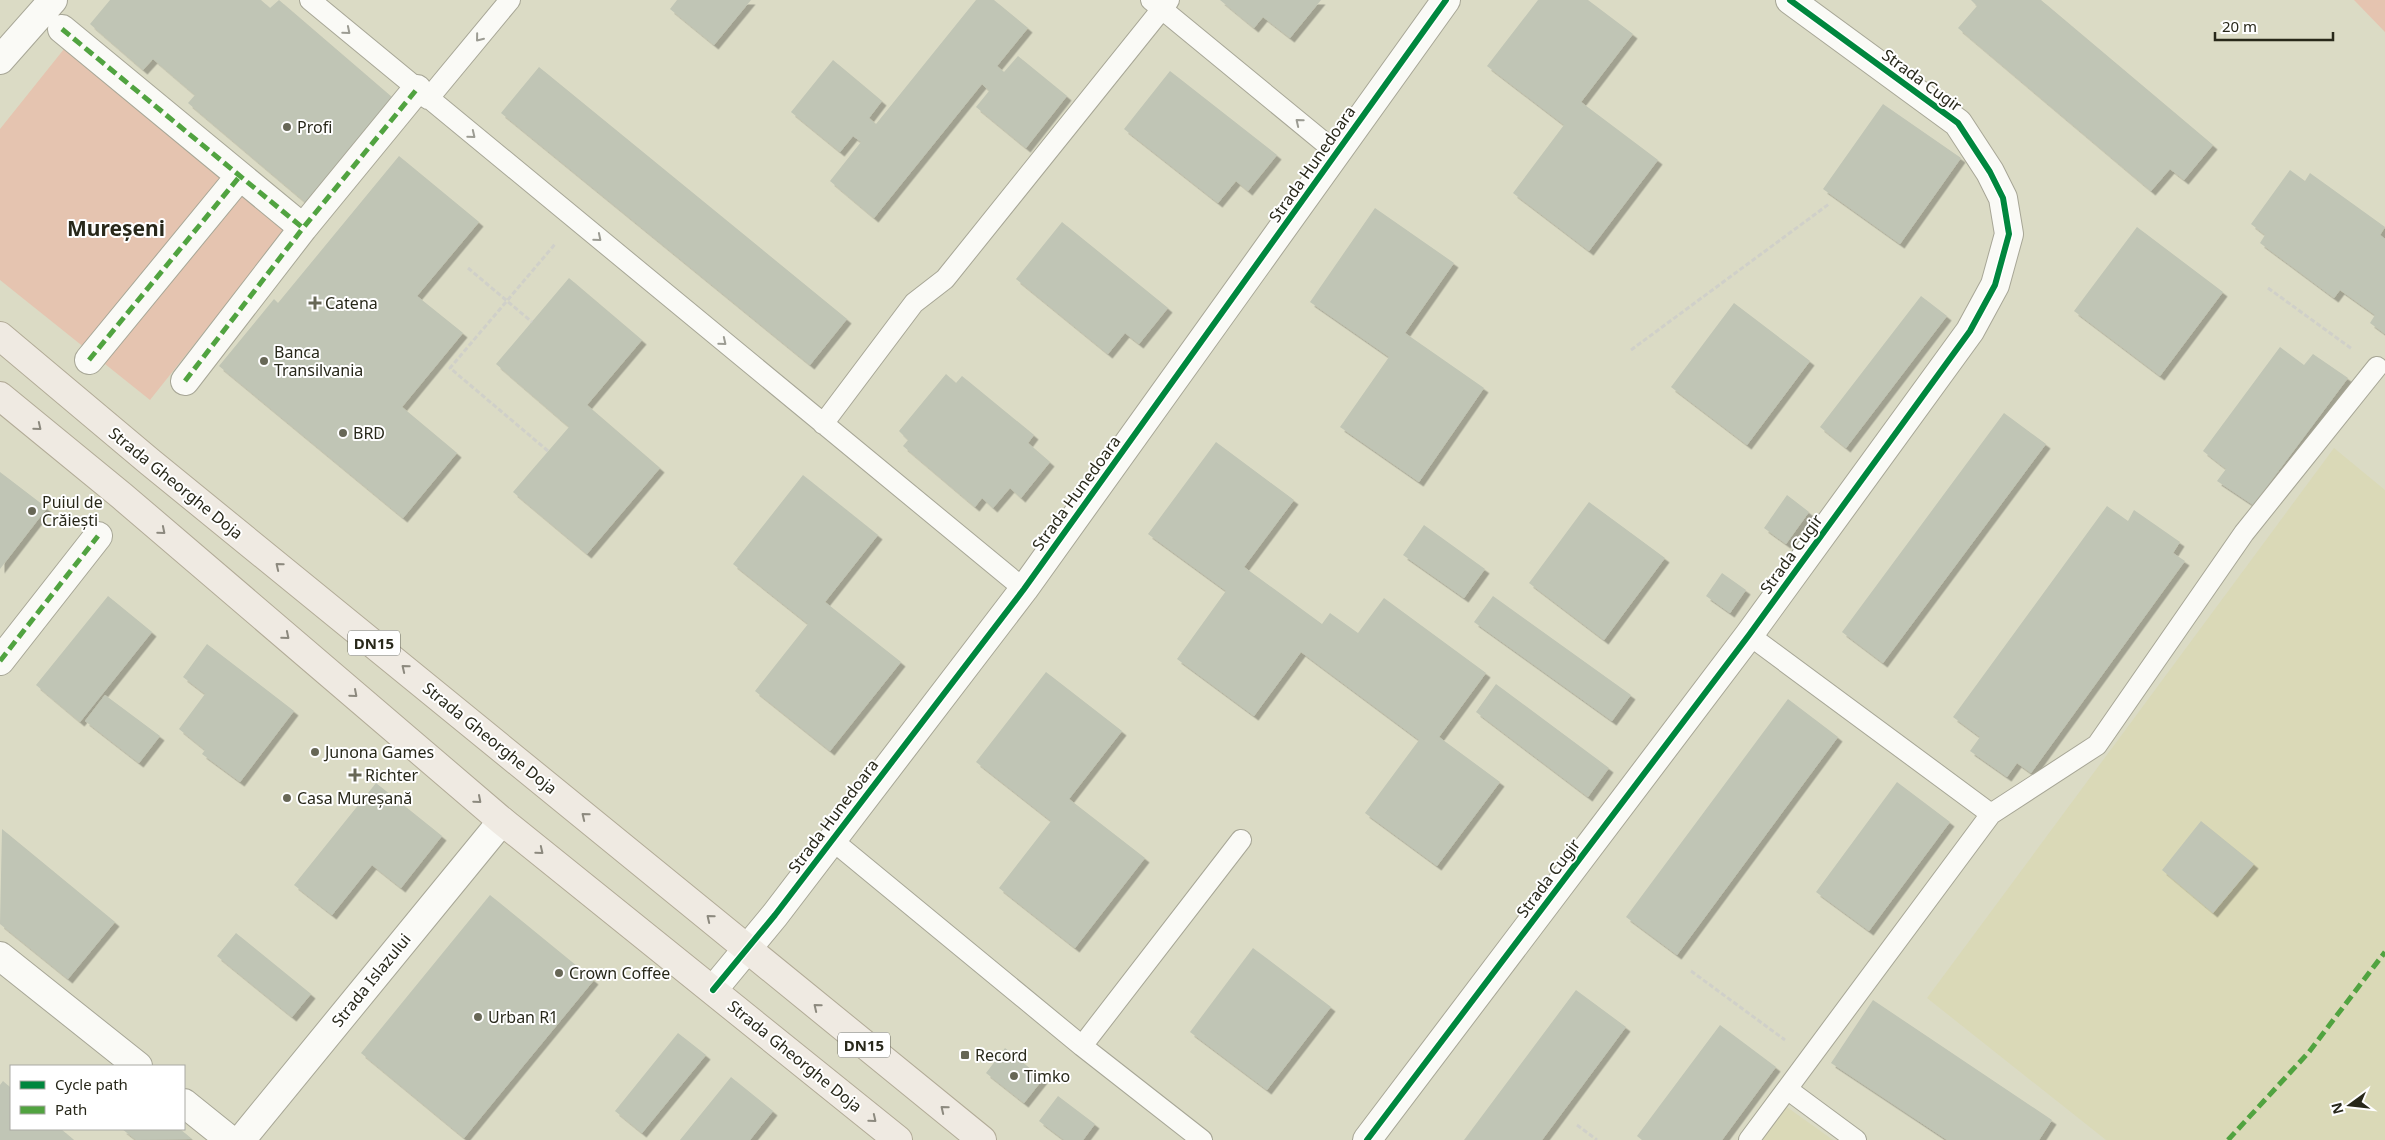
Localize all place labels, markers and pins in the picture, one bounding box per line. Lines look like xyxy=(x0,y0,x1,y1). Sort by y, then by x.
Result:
place label: Profi xyxy=(297,116,332,138)
marker: Profi xyxy=(281,121,293,133)
place label: Catena xyxy=(325,292,378,314)
marker: Catena xyxy=(309,297,321,309)
place label: Banca Transilvania xyxy=(274,341,363,381)
marker: Banca Transilvania xyxy=(258,355,270,367)
place label: BRD xyxy=(353,422,385,444)
marker: BRD xyxy=(337,427,349,439)
place label: Puiul de Crăiești xyxy=(42,491,103,531)
marker: Puiul de Crăiești xyxy=(26,505,38,517)
place label: Junona Games xyxy=(323,741,434,763)
marker: Junona Games xyxy=(309,746,321,758)
place label: Richter xyxy=(365,764,418,786)
marker: Richter xyxy=(349,769,361,781)
place label: Casa Mureșană xyxy=(297,787,412,809)
marker: Casa Mureșană xyxy=(281,792,293,804)
place label: Crown Coffee xyxy=(569,962,670,984)
marker: Crown Coffee xyxy=(553,967,565,979)
place label: Urban R1 xyxy=(488,1006,558,1028)
marker: Urban R1 xyxy=(472,1011,484,1023)
place label: Record xyxy=(975,1044,1027,1066)
marker: Record xyxy=(959,1049,971,1061)
place label: Timko xyxy=(1024,1065,1070,1087)
marker: Timko xyxy=(1008,1070,1020,1082)

